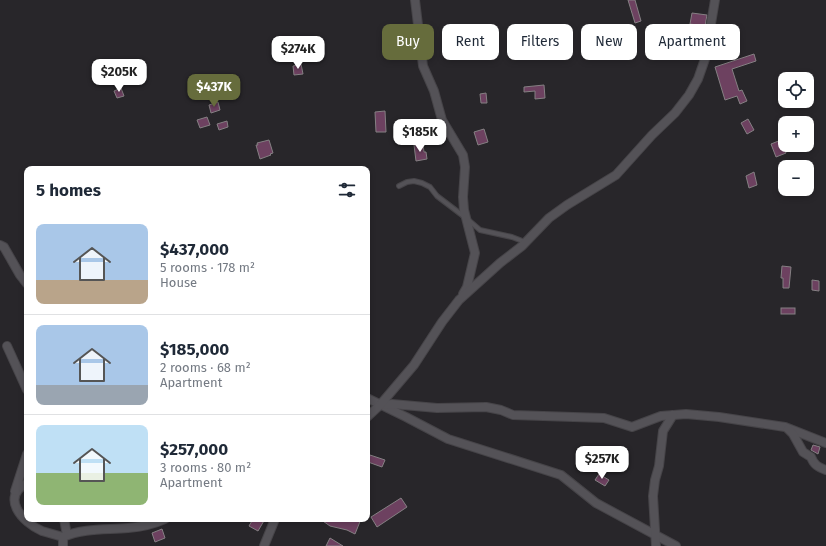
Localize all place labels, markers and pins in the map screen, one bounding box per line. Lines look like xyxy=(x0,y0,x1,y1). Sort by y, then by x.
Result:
pin: $274K xyxy=(270,36,326,70)
pin: $205K xyxy=(91,59,147,93)
pin: $437K xyxy=(186,74,242,108)
pin: $185K xyxy=(392,119,448,153)
pin: $257K xyxy=(574,446,630,480)

